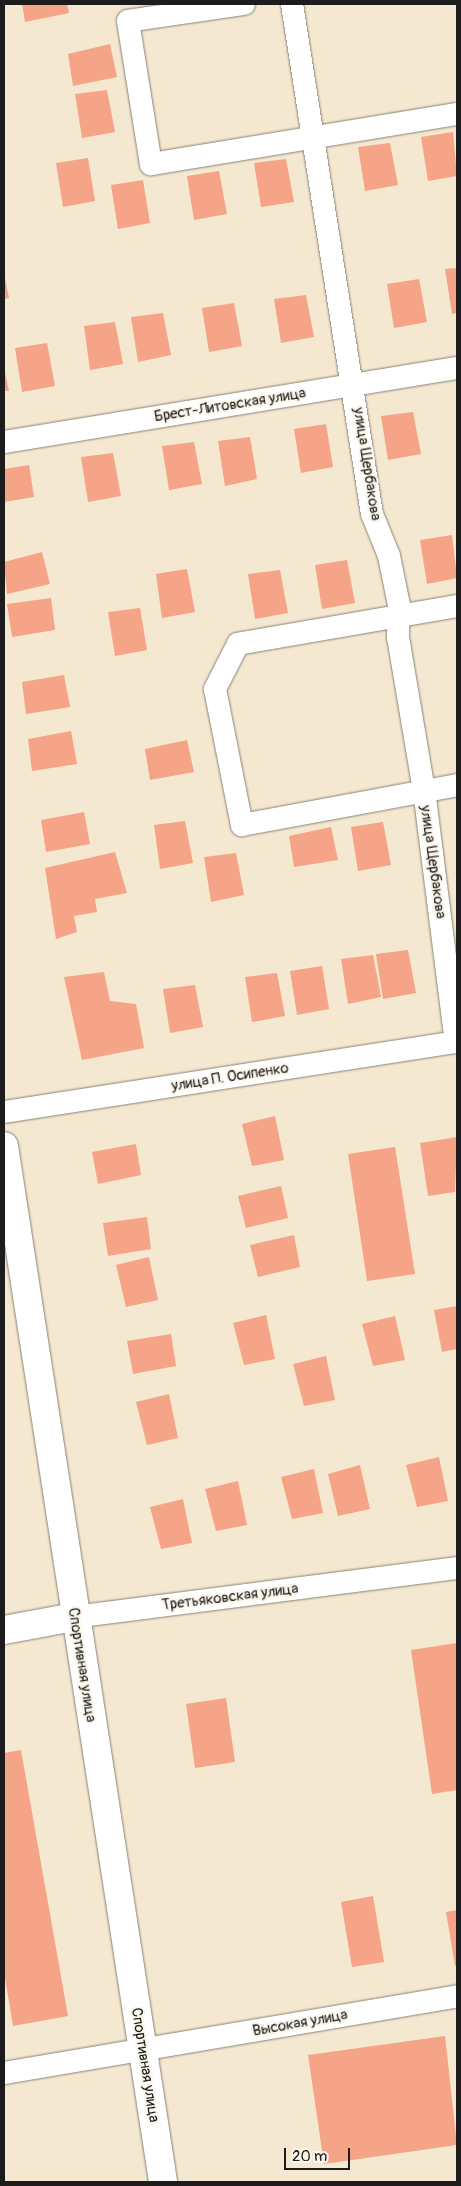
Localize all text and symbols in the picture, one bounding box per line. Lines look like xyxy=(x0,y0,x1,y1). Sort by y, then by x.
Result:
street label: Брест-Литовская улица xyxy=(153,384,307,426)
street label: улица Щербакова xyxy=(349,406,385,522)
street label: улица Щербакова xyxy=(416,804,450,920)
street label: улица П. Осипенко xyxy=(170,1059,290,1095)
street label: Третьяковская улица xyxy=(161,1580,299,1614)
street label: Спортивная улица xyxy=(64,1606,100,1724)
street label: Спортивная улица xyxy=(127,2006,163,2124)
street label: Высокая улица xyxy=(251,2006,349,2040)
scale bar xyxy=(286,2138,352,2170)
text: 20 m xyxy=(292,2147,327,2166)

